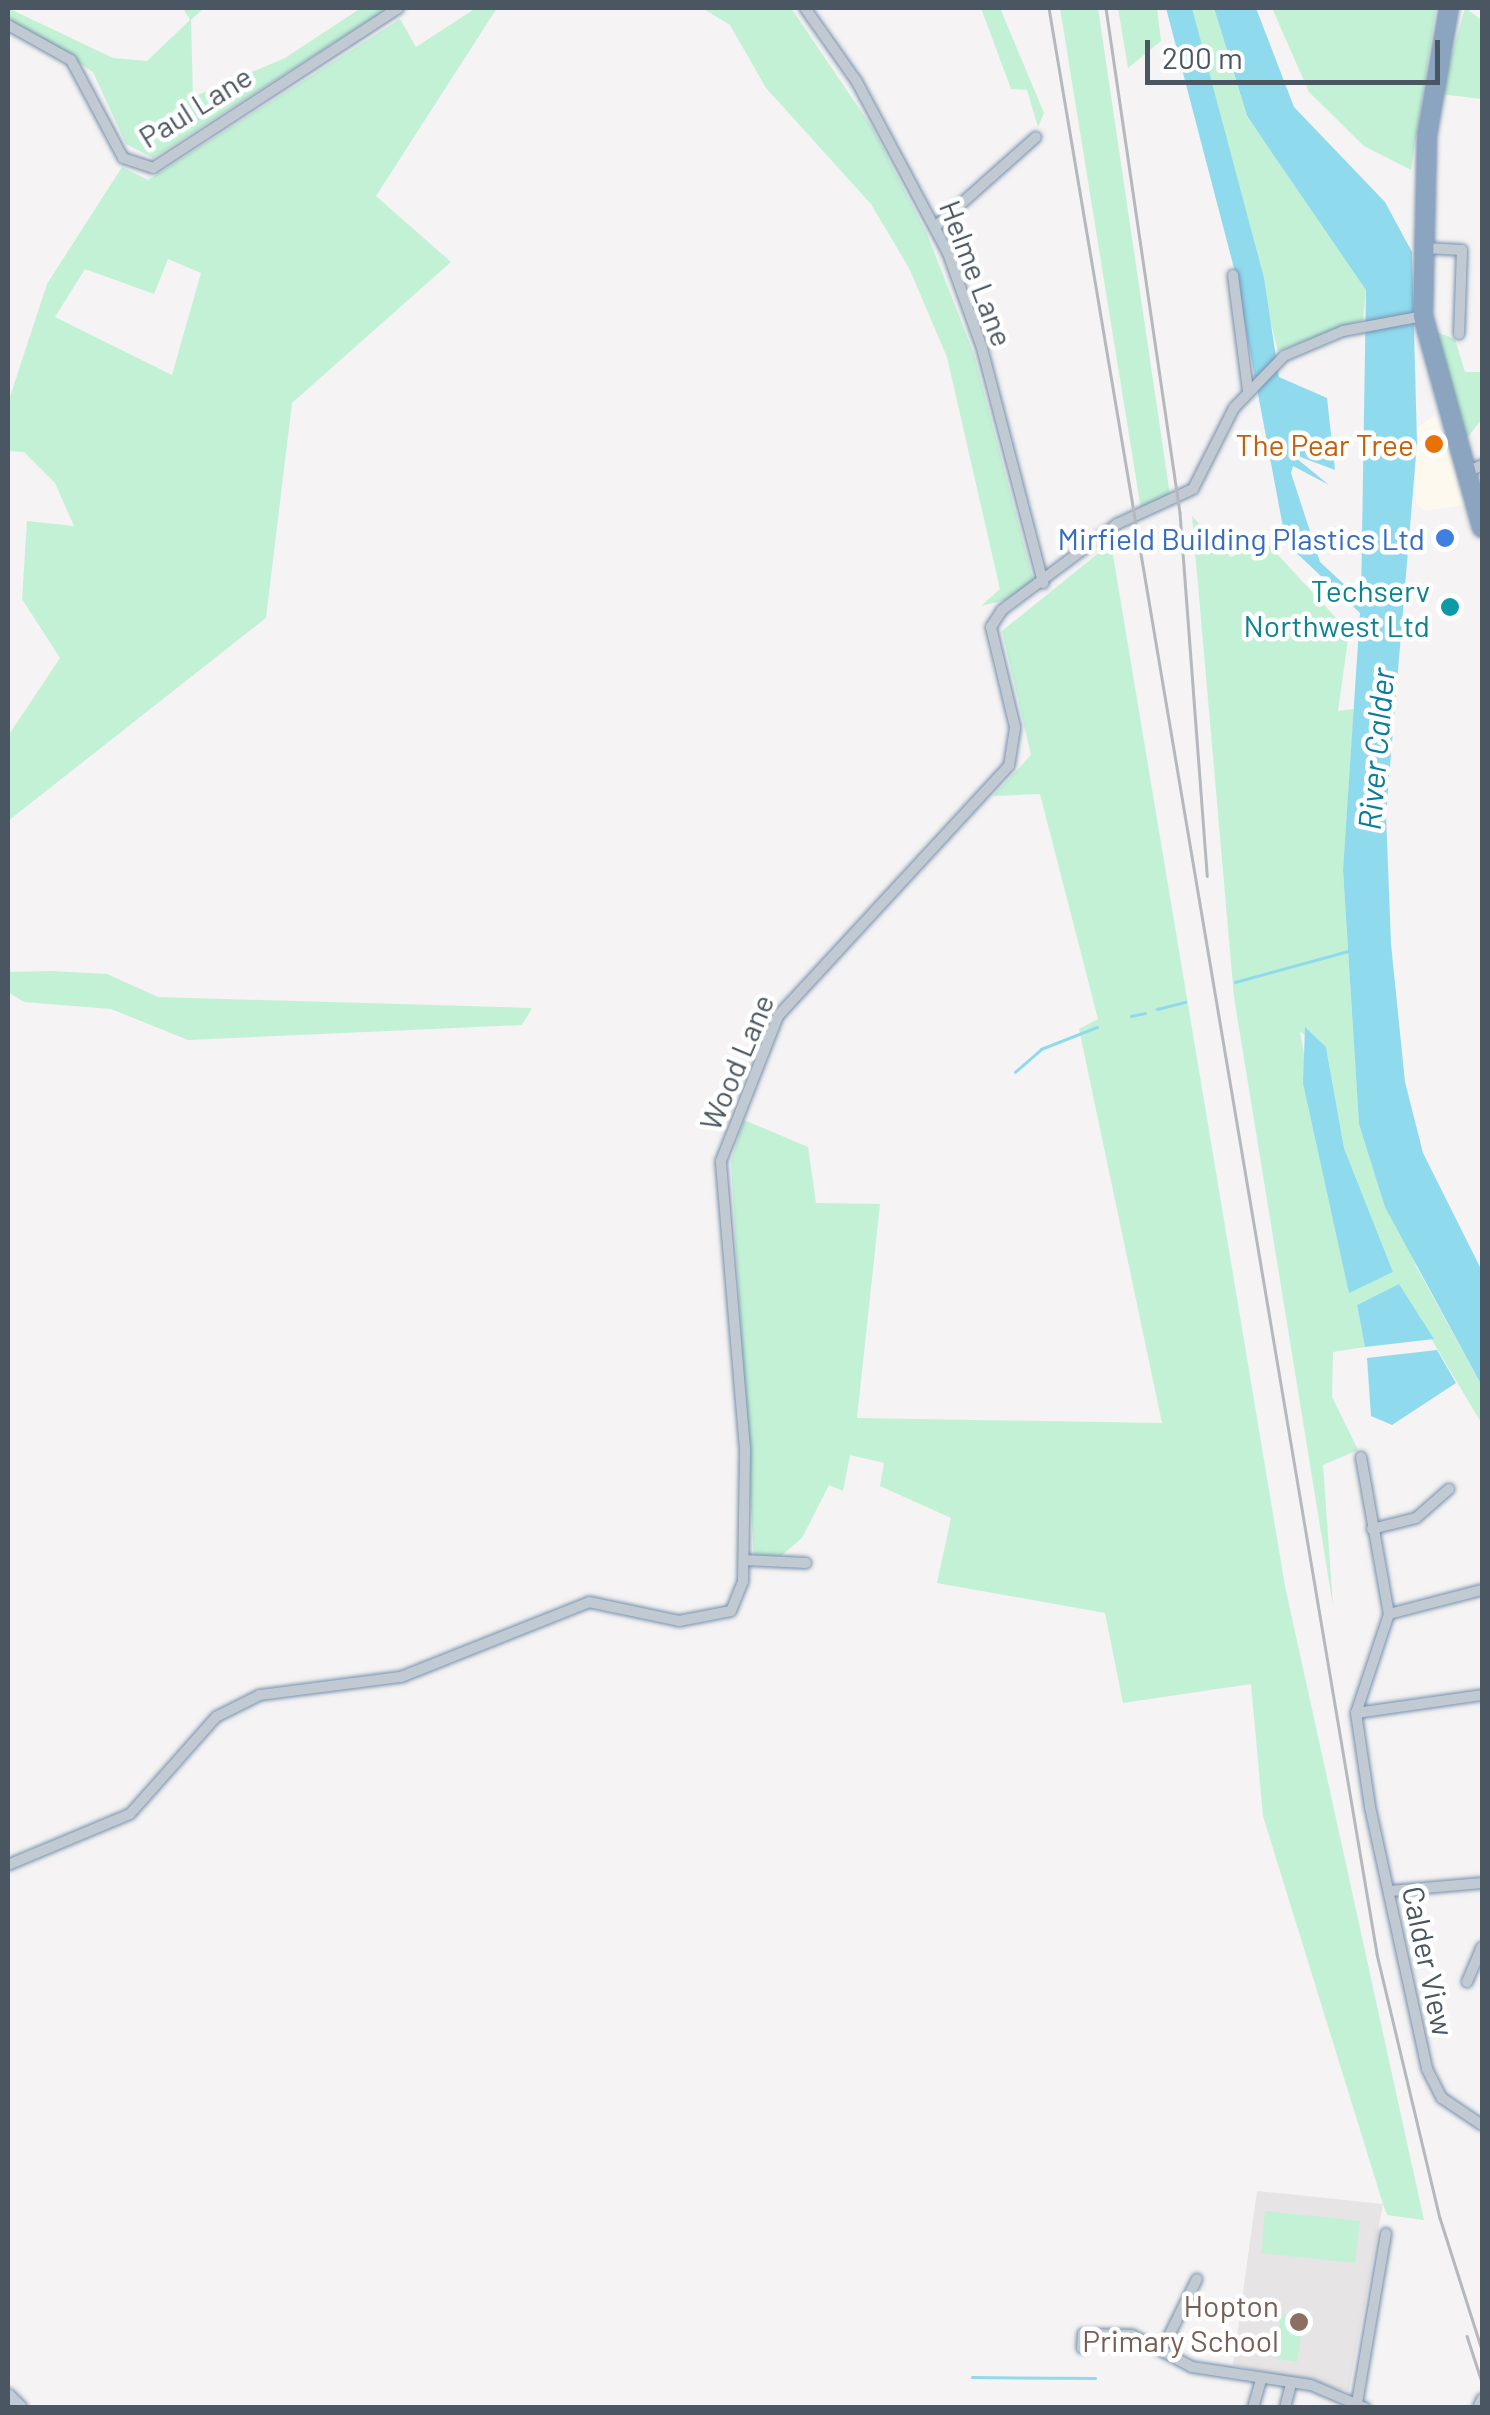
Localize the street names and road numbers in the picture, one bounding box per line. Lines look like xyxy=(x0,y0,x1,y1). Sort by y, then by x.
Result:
street label: Paul Lane xyxy=(132,57,258,155)
street label: Helme Lane xyxy=(933,195,1021,351)
street label: Wood Lane xyxy=(691,989,781,1135)
street label: Calder View xyxy=(1396,1883,1462,2039)

